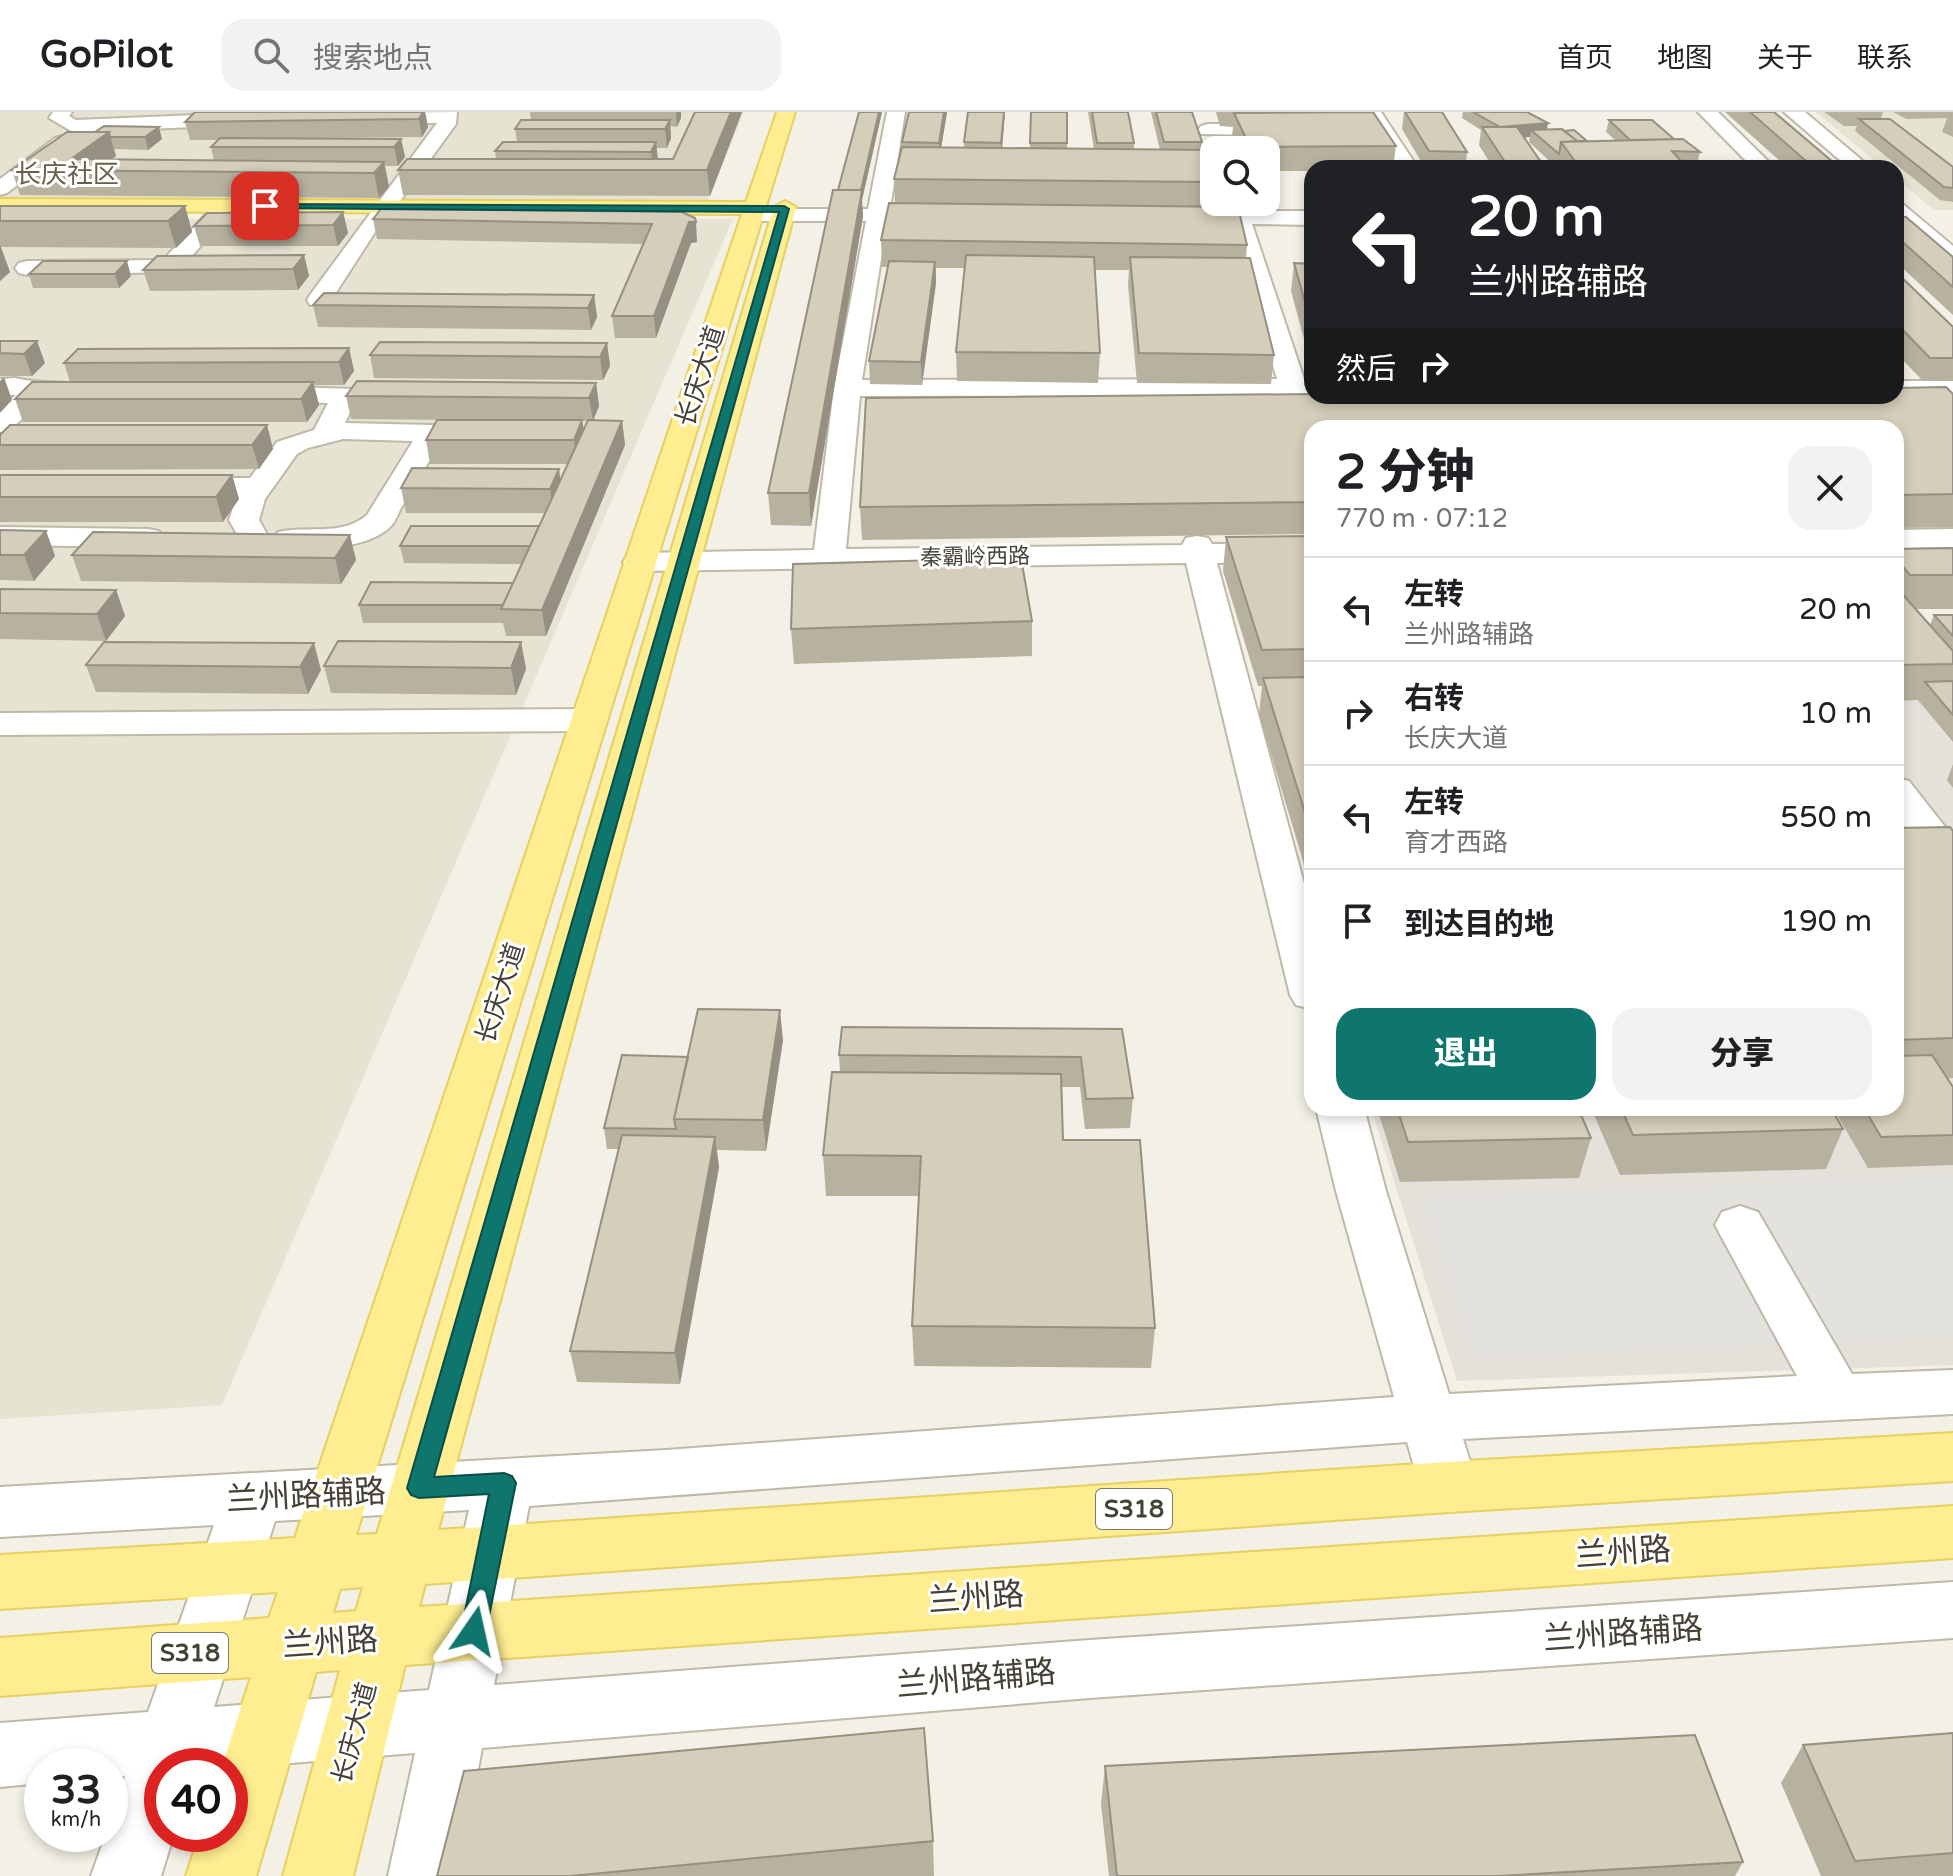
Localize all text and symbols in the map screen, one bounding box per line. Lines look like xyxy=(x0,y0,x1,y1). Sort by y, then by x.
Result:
search box xyxy=(221,19,781,91)
text: GoPilot xyxy=(40,32,173,78)
icon: search xyxy=(249,33,293,77)
text: 搜索地点 xyxy=(313,40,433,77)
text: 首页 xyxy=(1557,41,1613,75)
text: 地图 xyxy=(1657,41,1713,75)
text: 关于 xyxy=(1757,41,1813,75)
text: 联系 xyxy=(1857,41,1913,75)
map controls xyxy=(1200,136,1280,216)
button: search xyxy=(1200,136,1280,216)
district label: 长庆社区 xyxy=(15,159,119,190)
pin xyxy=(231,172,299,240)
icon: arrive xyxy=(243,184,287,228)
text: 20 m xyxy=(1468,184,1604,251)
icon: left xyxy=(1336,192,1440,296)
text: 兰州路辅路 xyxy=(1468,261,1648,304)
street label: 长庆大道 xyxy=(670,322,731,430)
icon: right xyxy=(1412,344,1456,388)
text: 然后 xyxy=(1336,351,1396,388)
text: 2 分钟 xyxy=(1336,444,1475,502)
button: close xyxy=(1788,446,1872,530)
text: 770 m · 07:12 xyxy=(1336,503,1508,534)
street label: 秦霸岭西路 xyxy=(920,543,1030,571)
text: 左转 xyxy=(1404,576,1464,613)
icon: left xyxy=(1336,587,1380,631)
text: 20 m xyxy=(1799,591,1872,628)
text: 兰州路辅路 xyxy=(1404,619,1534,650)
text: 右转 xyxy=(1404,680,1464,717)
icon: right xyxy=(1336,691,1380,735)
text: 10 m xyxy=(1799,695,1872,732)
text: 长庆大道 xyxy=(1404,723,1508,754)
text: 左转 xyxy=(1404,784,1464,821)
icon: left xyxy=(1336,795,1380,839)
text: 550 m xyxy=(1780,799,1872,836)
text: 育才西路 xyxy=(1404,827,1508,858)
icon: arrive xyxy=(1336,899,1380,943)
text: 190 m xyxy=(1780,903,1872,940)
text: 到达目的地 xyxy=(1404,906,1554,943)
street label: 长庆大道 xyxy=(470,939,531,1047)
button: 退出 xyxy=(1336,1008,1596,1100)
button: 分享 xyxy=(1612,1008,1872,1100)
street label: 兰州路辅路 xyxy=(225,1473,387,1519)
road number: S318 xyxy=(1096,1489,1172,1529)
street label: 兰州路 xyxy=(1574,1531,1672,1575)
street label: 兰州路 xyxy=(927,1576,1025,1620)
position arrow xyxy=(432,1589,516,1673)
street label: 兰州路辅路 xyxy=(1542,1609,1704,1659)
street label: 兰州路 xyxy=(281,1621,379,1665)
road number: S318 xyxy=(152,1633,228,1673)
street label: 兰州路辅路 xyxy=(895,1653,1057,1705)
street label: 长庆大道 xyxy=(326,1679,383,1787)
speed limit sign: 40 xyxy=(144,1748,248,1852)
text: 33 xyxy=(51,1766,101,1814)
text: km/h xyxy=(51,1808,101,1832)

